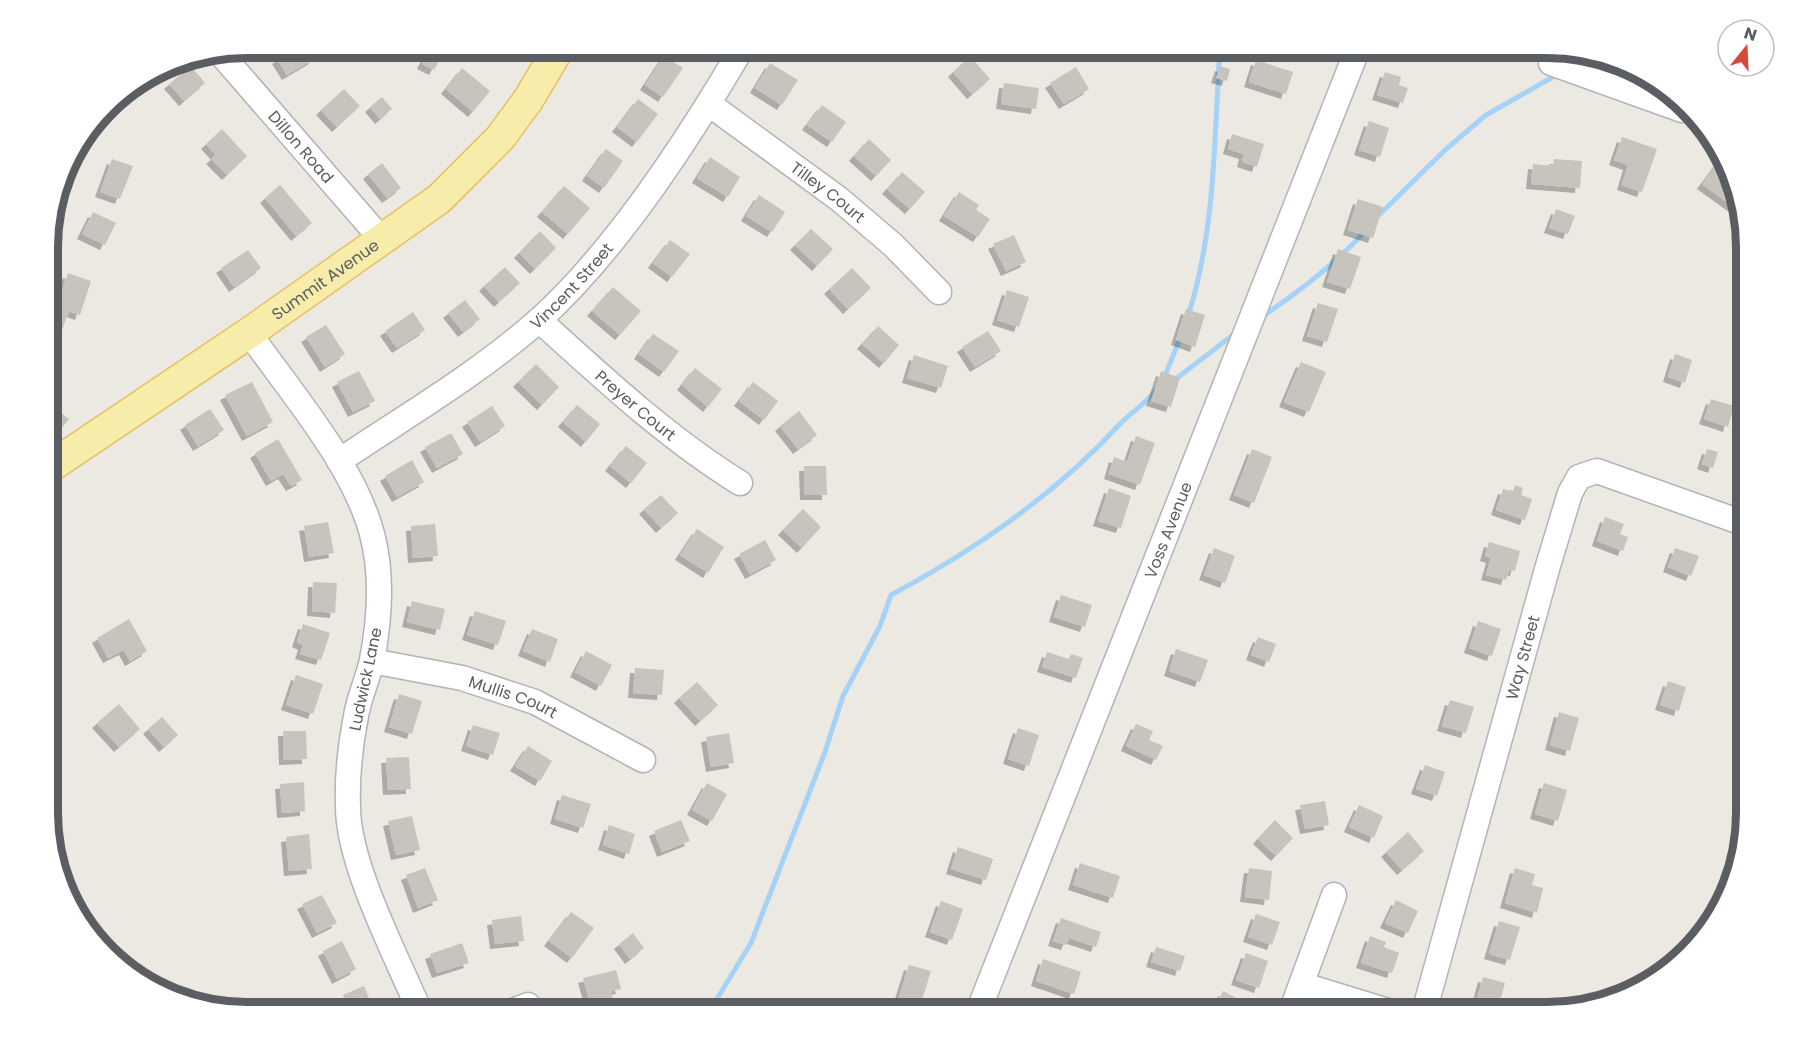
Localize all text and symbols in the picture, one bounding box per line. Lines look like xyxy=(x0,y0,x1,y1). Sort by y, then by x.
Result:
north arrow xyxy=(1716,18,1776,78)
text: N xyxy=(1741,21,1760,47)
street label: Dillon Road xyxy=(263,106,339,188)
street label: Tilley Court xyxy=(786,156,870,228)
street label: Summit Avenue xyxy=(267,234,384,326)
street label: Vincent Street xyxy=(525,238,619,335)
street label: Preyer Court xyxy=(590,365,681,446)
street label: Voss Avenue xyxy=(1139,478,1198,582)
street label: Way Street xyxy=(1500,613,1546,702)
street label: Ludwick Lane xyxy=(343,625,388,733)
street label: Mullis Court xyxy=(466,670,562,724)

